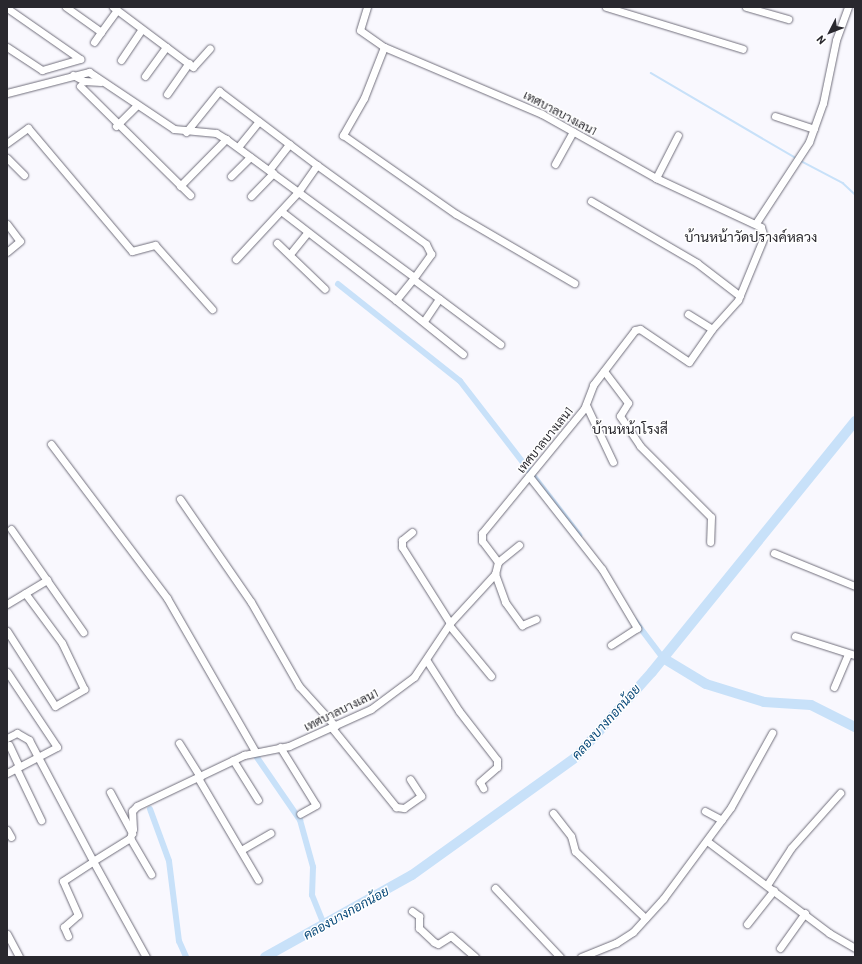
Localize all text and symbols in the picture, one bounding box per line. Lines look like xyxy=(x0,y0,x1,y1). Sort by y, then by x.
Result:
north arrow xyxy=(810,12,850,52)
text: N xyxy=(813,33,828,47)
street label: เทศบาลบางเลน1 xyxy=(521,88,599,138)
district label: บ้านหน้าวัดปรางค์หลวง xyxy=(685,229,817,245)
street label: เทศบาลบางเลน1 xyxy=(514,404,576,476)
district label: บ้านหน้าโรงสี xyxy=(592,421,668,437)
water label: คลองบางกอกน้อย xyxy=(568,681,644,763)
street label: เทศบาลบางเลน1 xyxy=(301,686,381,734)
water label: คลองบางกอกน้อย xyxy=(300,883,392,943)

